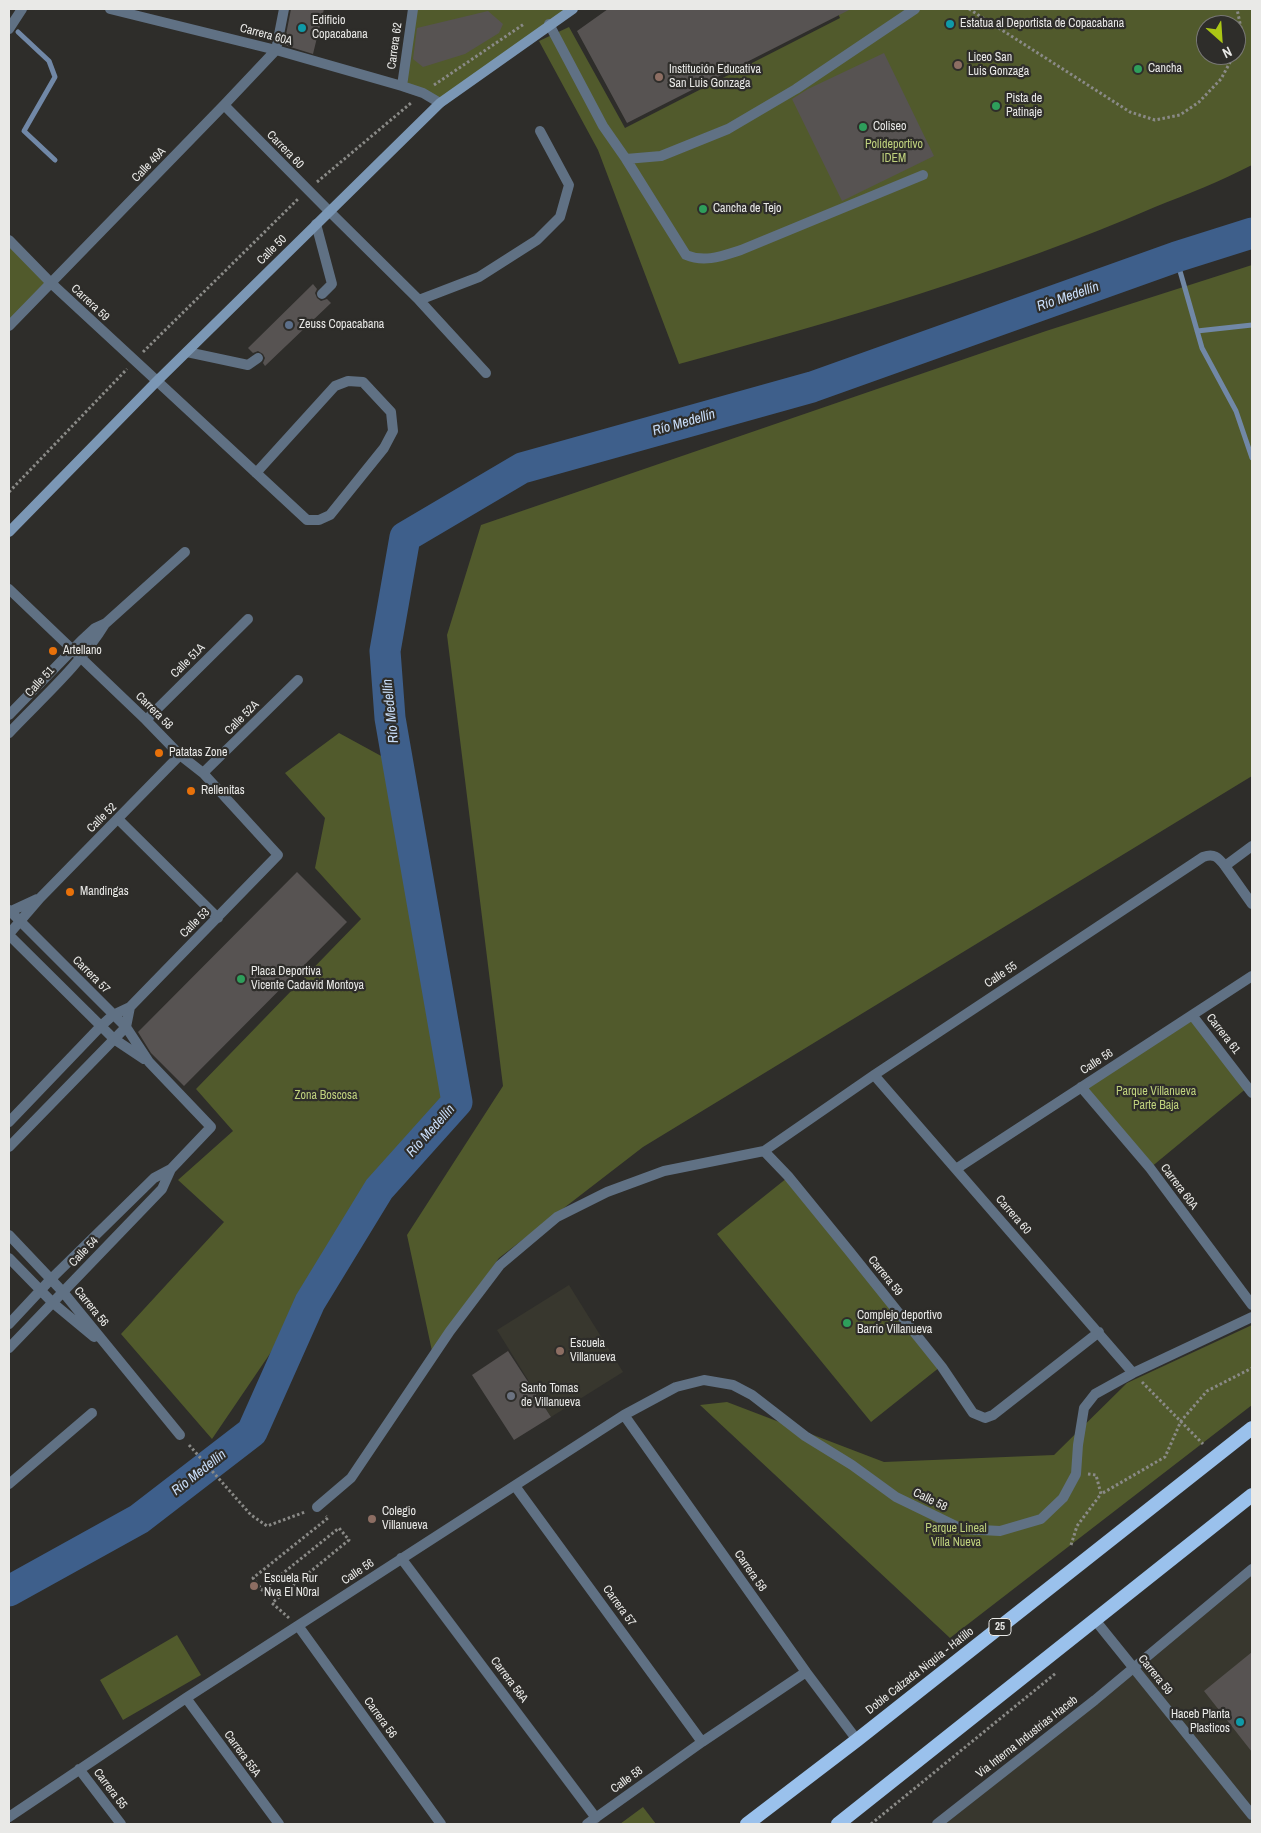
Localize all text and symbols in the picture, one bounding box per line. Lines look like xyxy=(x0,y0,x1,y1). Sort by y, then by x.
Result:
place label: Edificio Copacabana xyxy=(312,14,368,42)
north arrow xyxy=(1196,15,1246,65)
place label: Estatua al Deportista de Copacabana xyxy=(960,17,1124,31)
marker: Estatua al Deportista de Copacabana xyxy=(944,18,956,30)
street label: Carrera 60A xyxy=(238,21,294,49)
marker: Edificio Copacabana xyxy=(296,22,308,34)
street label: Carrera 62 xyxy=(385,22,405,70)
text: N xyxy=(1219,43,1235,62)
place label: Liceo San Luis Gonzaga xyxy=(968,51,1029,79)
marker: Liceo San Luis Gonzaga xyxy=(952,59,964,71)
place label: Cancha xyxy=(1148,62,1182,76)
place label: Institución Educativa San Luis Gonzaga xyxy=(669,63,761,91)
marker: Cancha xyxy=(1132,63,1144,75)
marker: Institución Educativa San Luis Gonzaga xyxy=(653,71,665,83)
place label: Pista de Patinaje xyxy=(1006,92,1042,120)
marker: Pista de Patinaje xyxy=(990,100,1002,112)
place label: Coliseo xyxy=(873,120,906,134)
marker: Coliseo xyxy=(857,121,869,133)
street label: Carrera 60 xyxy=(263,128,307,172)
park label: Polideportivo IDEM xyxy=(865,138,923,166)
street label: Calle 49A xyxy=(129,145,169,185)
place label: Cancha de Tejo xyxy=(713,202,781,216)
marker: Cancha de Tejo xyxy=(697,203,709,215)
street label: Calle 50 xyxy=(254,232,290,268)
water label: Río Medellín xyxy=(1035,279,1101,315)
street label: Carrera 59 xyxy=(68,282,112,324)
place label: Zeuss Copacabana xyxy=(299,318,384,332)
marker: Zeuss Copacabana xyxy=(283,319,295,331)
water label: Río Medellín xyxy=(651,406,717,440)
street label: Calle 51A xyxy=(168,641,208,681)
place label: Artellano xyxy=(63,644,102,658)
marker: Artellano xyxy=(47,645,59,657)
street label: Calle 51 xyxy=(22,664,58,700)
water label: Río Medellín xyxy=(379,678,403,744)
street label: Carrera 58 xyxy=(132,689,176,733)
street label: Calle 52A xyxy=(222,698,262,738)
place label: Patatas Zone xyxy=(169,746,228,760)
marker: Patatas Zone xyxy=(153,747,165,759)
place label: Rellenitas xyxy=(201,784,245,798)
marker: Rellenitas xyxy=(185,785,197,797)
street label: Calle 52 xyxy=(84,800,120,836)
place label: Mandingas xyxy=(80,885,129,899)
marker: Mandingas xyxy=(64,886,76,898)
street label: Calle 53 xyxy=(177,905,213,941)
street label: Carrera 57 xyxy=(69,953,113,997)
street label: Calle 55 xyxy=(982,959,1020,991)
place label: Placa Deportiva Vicente Cadavid Montoya xyxy=(251,965,364,993)
marker: Placa Deportiva Vicente Cadavid Montoya xyxy=(235,973,247,985)
street label: Carrera 61 xyxy=(1203,1011,1243,1057)
street label: Calle 56 xyxy=(1078,1046,1116,1078)
park label: Parque Villanueva Parte Baja xyxy=(1116,1085,1196,1113)
park label: Zona Boscosa xyxy=(295,1089,357,1103)
water label: Río Medellín xyxy=(403,1101,459,1161)
street label: Carrera 60A xyxy=(1157,1161,1201,1213)
street label: Carrera 60 xyxy=(992,1193,1034,1237)
street label: Calle 54 xyxy=(66,1234,102,1270)
street label: Carrera 59 xyxy=(865,1253,905,1299)
street label: Carrera 56 xyxy=(71,1284,111,1330)
place label: Complejo deportivo Barrio Villanueva xyxy=(857,1309,942,1337)
marker: Complejo deportivo Barrio Villanueva xyxy=(841,1317,853,1329)
place label: Escuela Villanueva xyxy=(570,1337,616,1365)
marker: Escuela Villanueva xyxy=(554,1345,566,1357)
place label: Santo Tomas de Villanueva xyxy=(521,1382,580,1410)
marker: Santo Tomas de Villanueva xyxy=(505,1390,517,1402)
water label: Río Medellín xyxy=(168,1447,230,1499)
street label: Calle 58 xyxy=(911,1486,949,1514)
place label: Colegio Villanueva xyxy=(382,1505,428,1533)
marker: Colegio Villanueva xyxy=(366,1513,378,1525)
park label: Parque Lineal Villa Nueva xyxy=(925,1522,987,1550)
street label: Carrera 58 xyxy=(731,1548,769,1594)
street label: Calle 56 xyxy=(339,1556,377,1588)
place label: Escuela Rur Nva El N0ral xyxy=(264,1572,319,1600)
marker: Escuela Rur Nva El N0ral xyxy=(248,1580,260,1592)
street label: Carrera 57 xyxy=(599,1583,639,1629)
road number: 25 xyxy=(989,1618,1011,1635)
street label: Doble Calzada Niquia - Hatillo xyxy=(863,1624,977,1718)
street label: Carrera 59 xyxy=(1135,1652,1175,1698)
street label: Carrera 56A xyxy=(487,1654,531,1706)
street label: Via Interna Industrias Haceb xyxy=(973,1693,1081,1781)
street label: Carrera 56 xyxy=(360,1695,400,1741)
place label: Haceb Planta Plasticos xyxy=(1171,1708,1230,1736)
marker: Haceb Planta Plasticos xyxy=(1234,1716,1246,1728)
street label: Carrera 55A xyxy=(220,1728,264,1780)
street label: Calle 58 xyxy=(608,1764,646,1796)
street label: Carrera 55 xyxy=(90,1766,130,1812)

